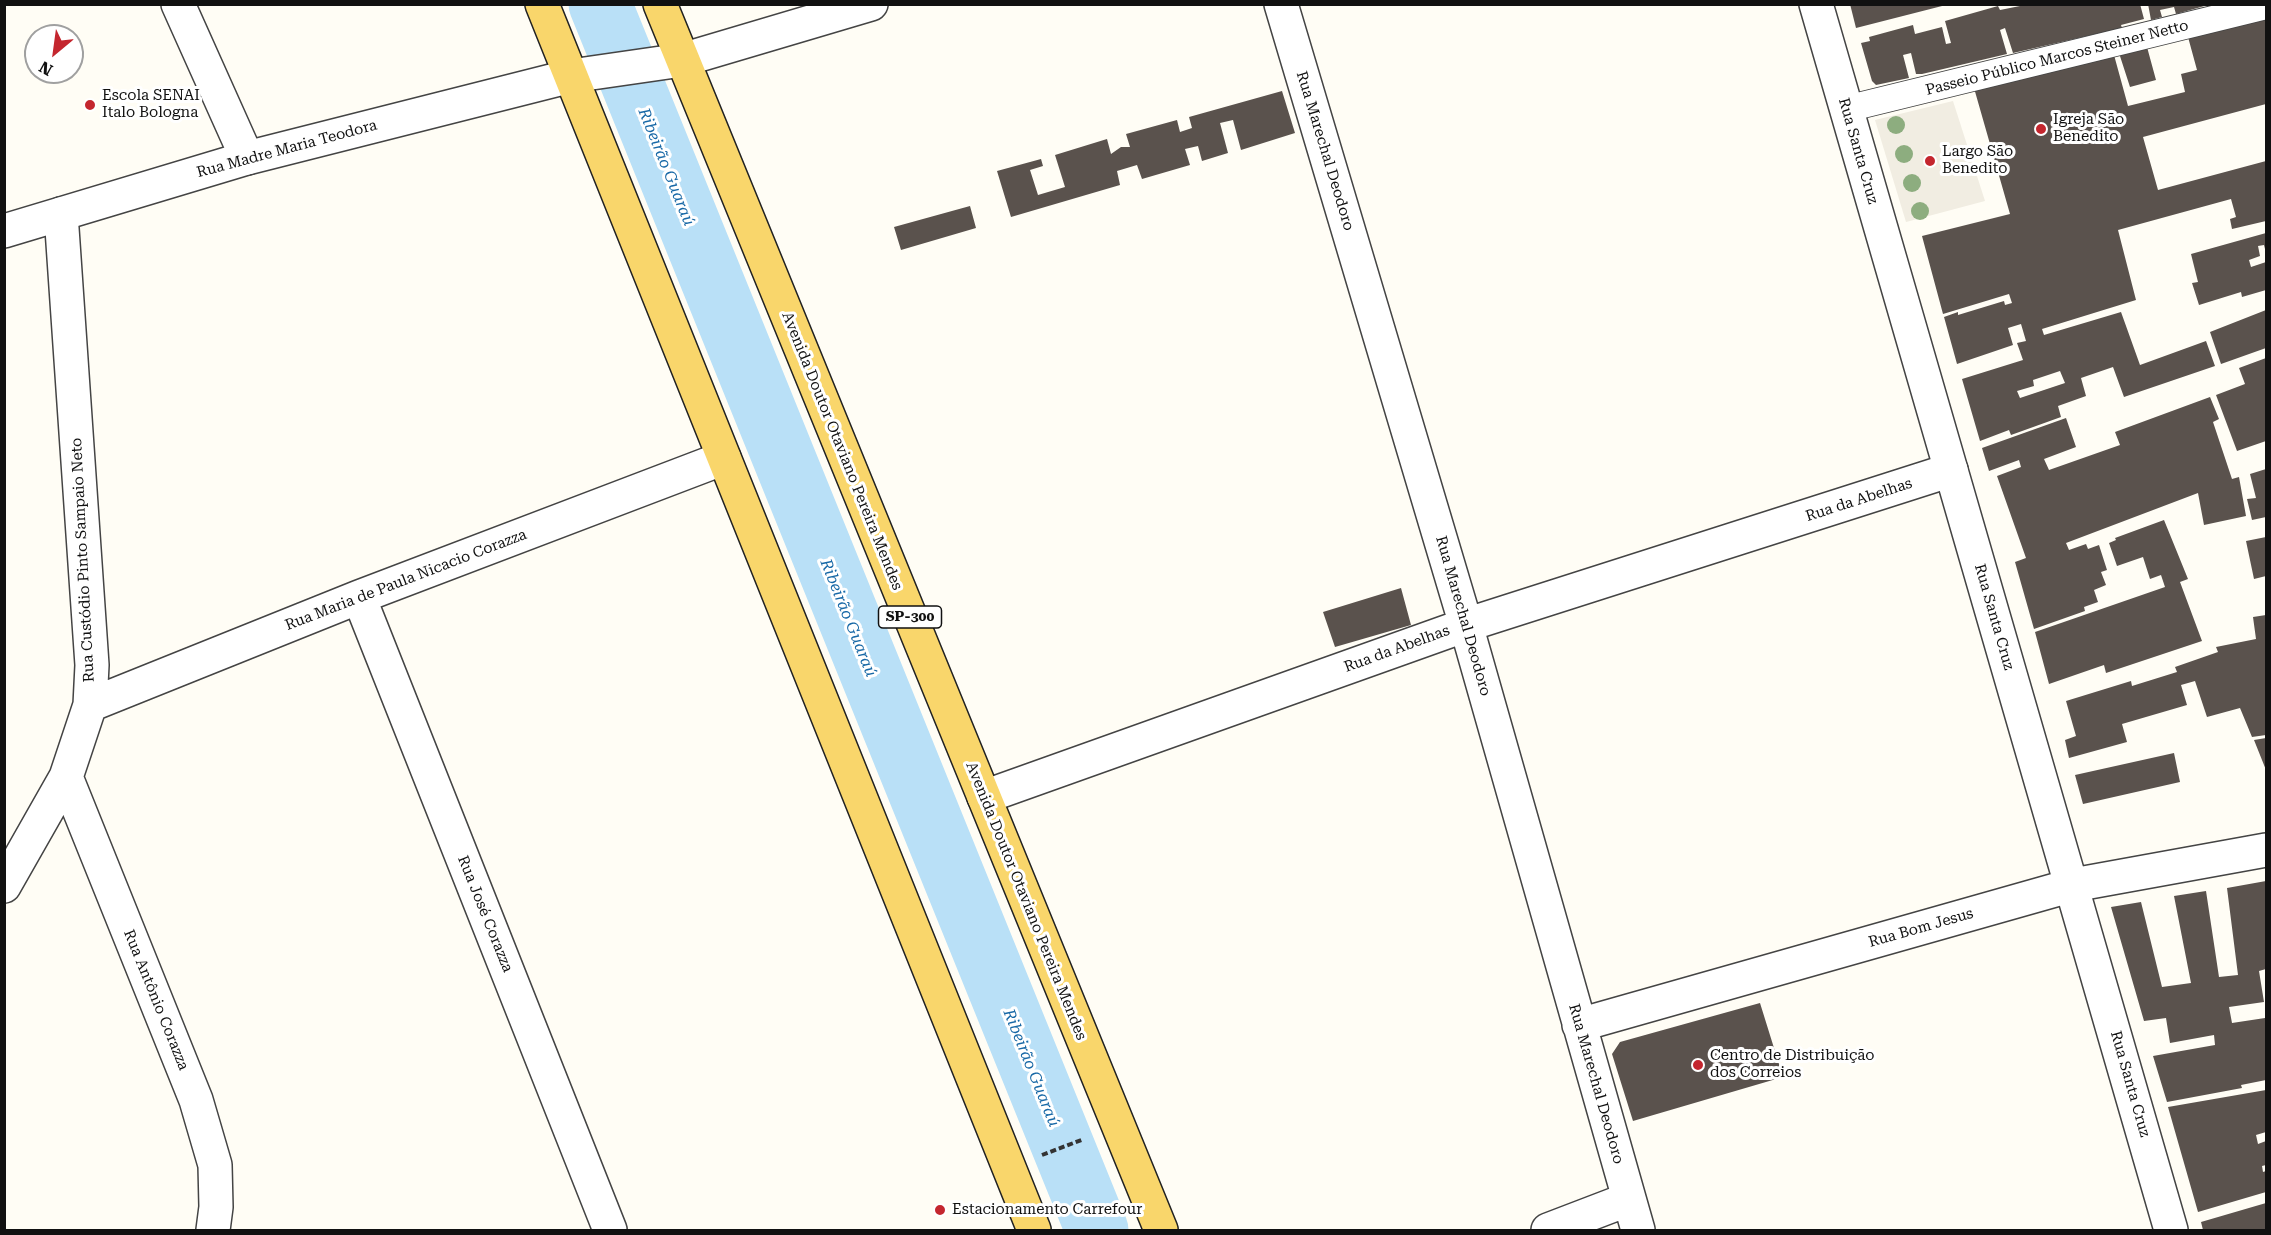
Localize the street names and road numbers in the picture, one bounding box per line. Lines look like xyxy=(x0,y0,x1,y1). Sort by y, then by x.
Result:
street label: Passeio Público Marcos Steiner Netto xyxy=(1924,17,2190,99)
street label: Rua Marechal Deodoro xyxy=(1292,69,1358,233)
street label: Rua Santa Cruz xyxy=(1834,96,1882,206)
street label: Rua Madre Maria Teodora xyxy=(195,116,379,182)
street label: Avenida Doutor Otaviano Pereira Mendes xyxy=(778,309,906,593)
street label: Rua Custódio Pinto Sampaio Neto xyxy=(68,437,98,683)
street label: Rua da Abelhas xyxy=(1803,474,1915,526)
street label: Rua Maria de Paula Nicacio Corazza xyxy=(283,526,529,634)
street label: Rua Marechal Deodoro xyxy=(1431,534,1495,698)
street label: Rua Santa Cruz xyxy=(1970,562,2018,672)
road number: SP-300 xyxy=(878,606,942,628)
street label: Rua da Abelhas xyxy=(1342,622,1452,676)
street label: Avenida Doutor Otaviano Pereira Mendes xyxy=(962,759,1090,1043)
street label: Rua José Corazza xyxy=(453,853,517,975)
street label: Rua Bom Jesus xyxy=(1867,904,1975,952)
street label: Rua Antônio Corazza xyxy=(120,927,192,1073)
street label: Rua Marechal Deodoro xyxy=(1564,1002,1628,1166)
street label: Rua Santa Cruz xyxy=(2106,1029,2154,1139)

